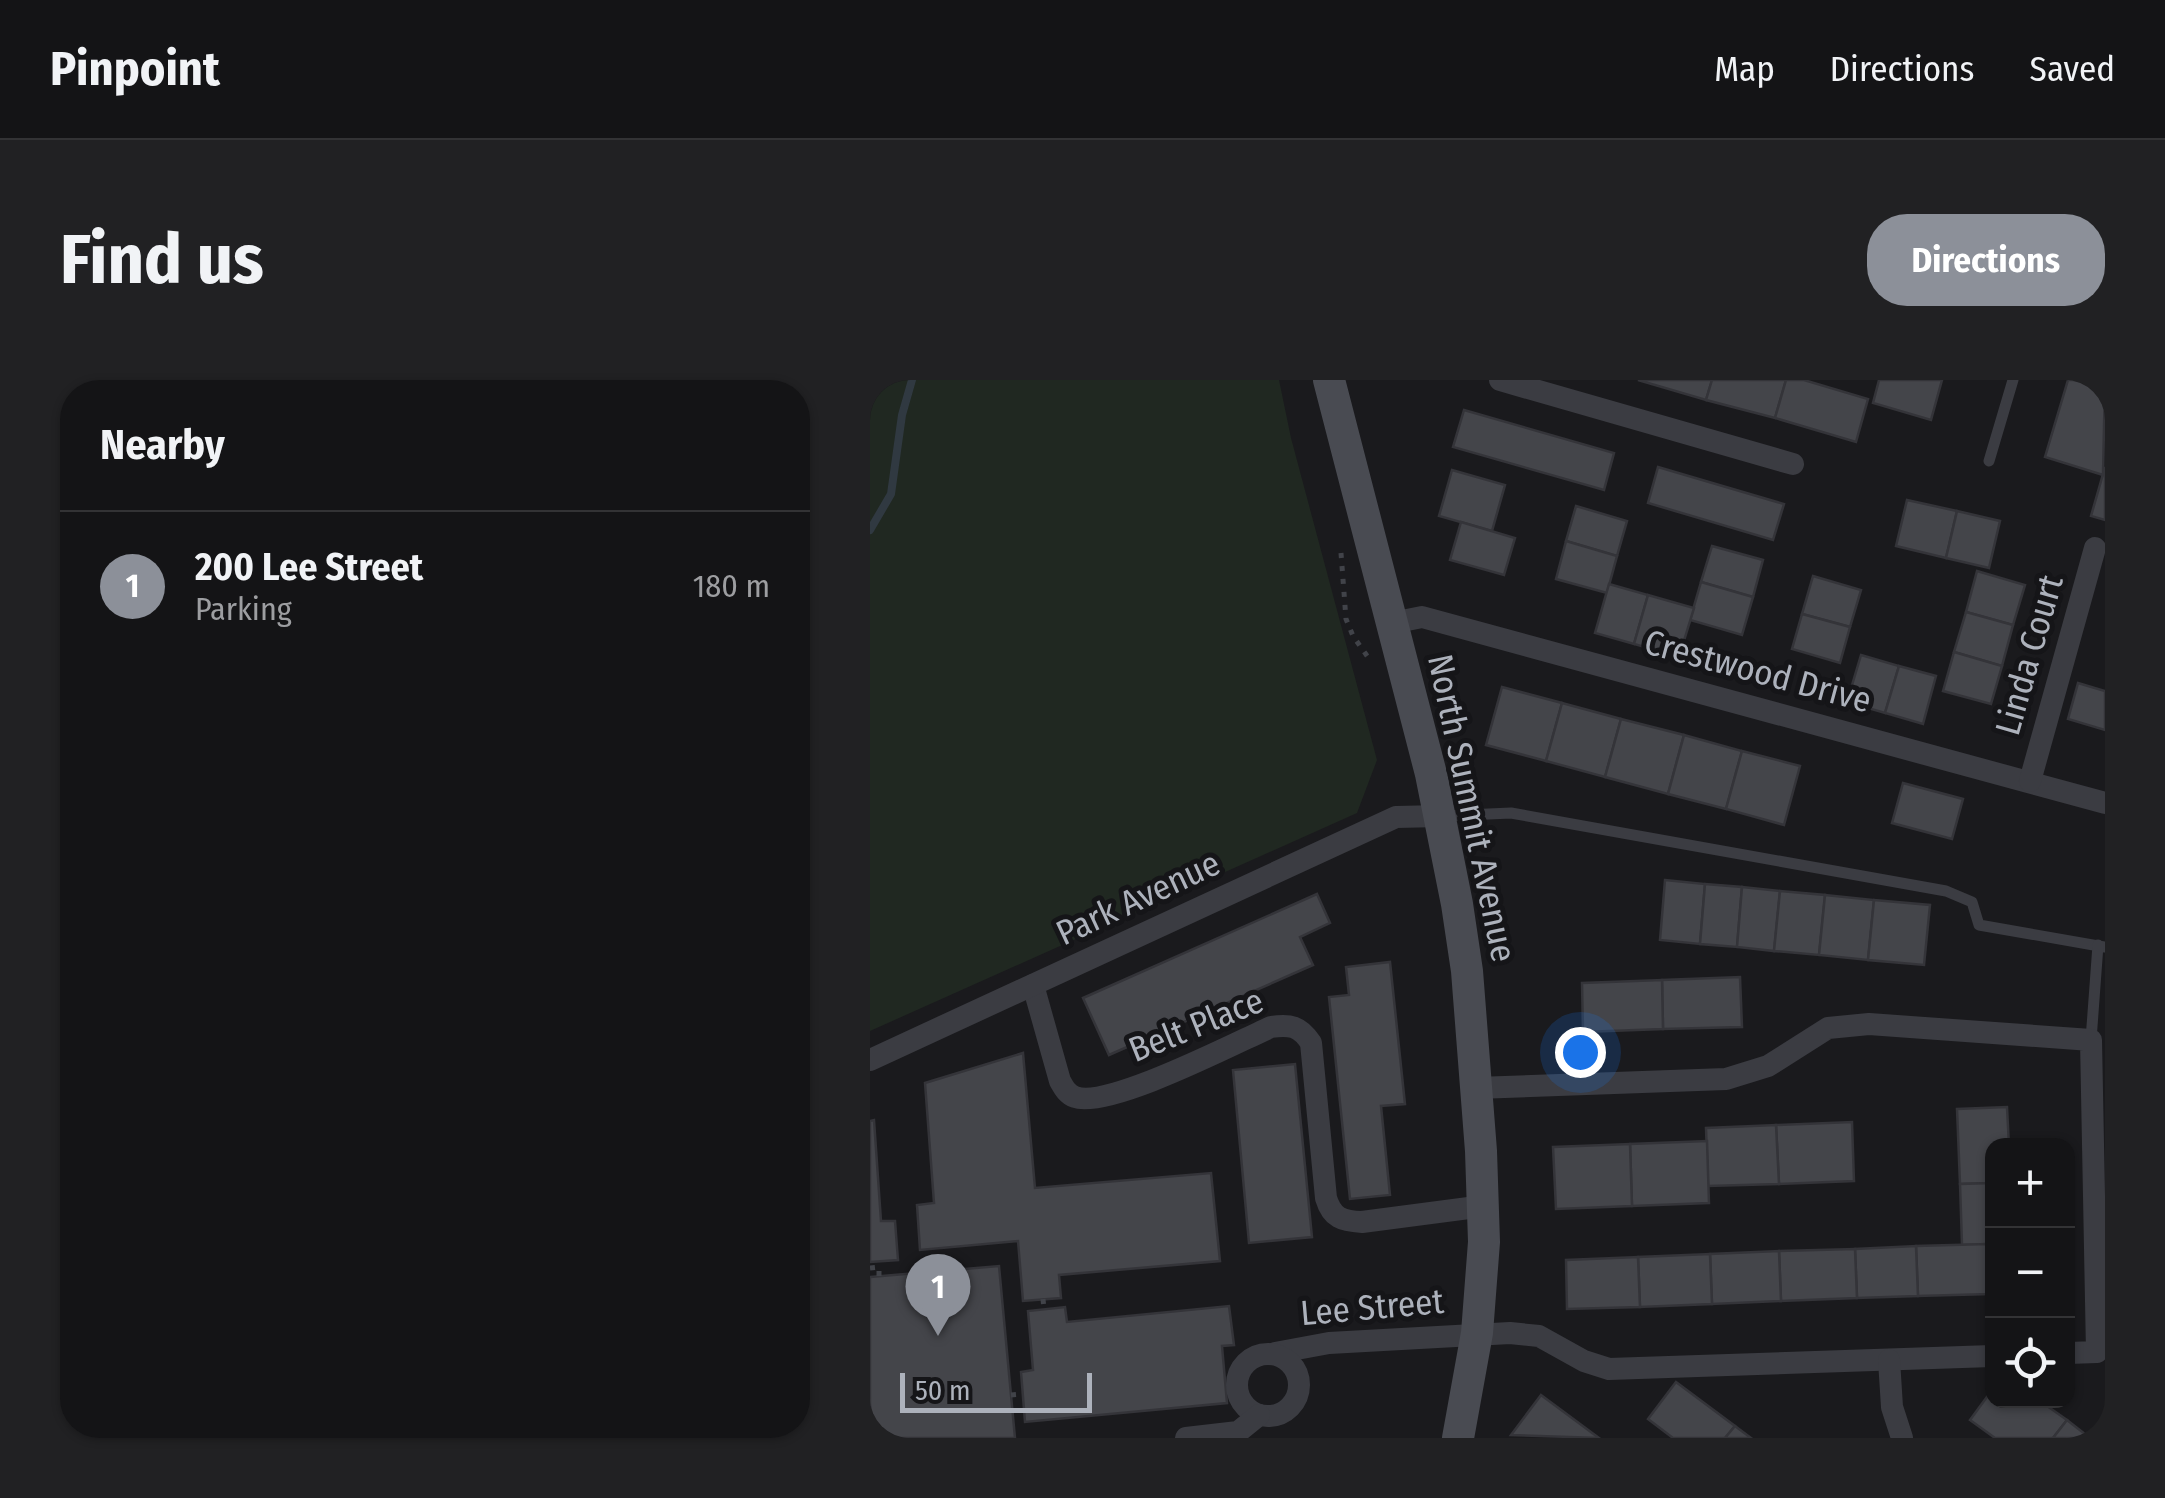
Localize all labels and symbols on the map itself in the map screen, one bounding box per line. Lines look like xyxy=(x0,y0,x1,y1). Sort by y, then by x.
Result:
street label: Linda Court xyxy=(1986,570,2072,740)
street label: Crestwood Drive xyxy=(1640,621,1876,721)
street label: North Summit Avenue xyxy=(1419,650,1525,966)
street label: Park Avenue xyxy=(1050,842,1226,954)
street label: Belt Place xyxy=(1123,979,1269,1071)
your location xyxy=(1555,1027,1606,1078)
pin: 1 xyxy=(906,1254,970,1336)
street label: Lee Street xyxy=(1299,1280,1446,1334)
scale bar xyxy=(900,1368,1092,1412)

